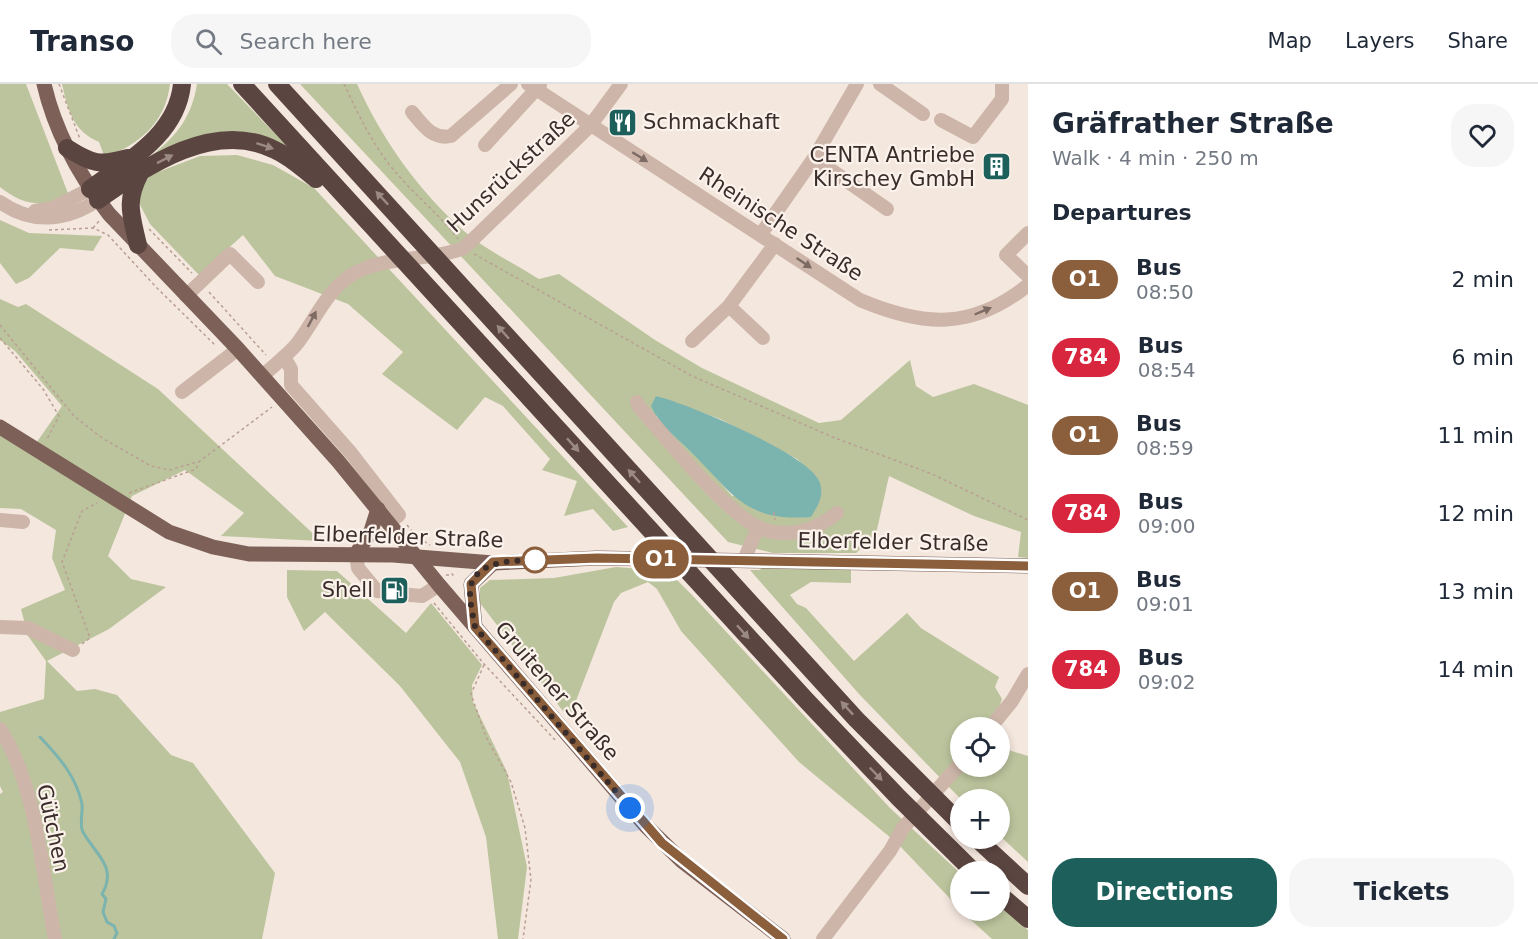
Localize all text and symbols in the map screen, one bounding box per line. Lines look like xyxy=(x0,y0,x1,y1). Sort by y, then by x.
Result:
search box xyxy=(171,14,591,68)
text: Transo xyxy=(30,25,135,58)
icon: search xyxy=(192,25,225,58)
text: Search here xyxy=(240,29,372,54)
text: Map xyxy=(1268,29,1312,53)
text: Layers xyxy=(1345,29,1414,53)
text: Share xyxy=(1447,29,1508,53)
button: heart xyxy=(1451,104,1514,167)
restaurant icon: Schmackhaft xyxy=(606,106,638,138)
street label: Hunsrückstraße xyxy=(442,107,580,237)
text: Gräfrather Straße xyxy=(1052,107,1334,140)
place label: Schmackhaft xyxy=(643,110,780,134)
one-way arrow xyxy=(256,142,274,151)
place label: CENTA Antriebe Kirschey GmbH xyxy=(810,143,975,191)
text: Walk · 4 min · 250 m xyxy=(1052,146,1259,170)
building icon: CENTA Antriebe Kirschey GmbH xyxy=(980,151,1012,183)
one-way arrow xyxy=(632,152,648,163)
one-way arrow xyxy=(157,154,174,163)
street label: Rheinische Straße xyxy=(695,162,867,286)
one-way arrow xyxy=(375,192,389,206)
text: Departures xyxy=(1052,200,1192,225)
text: Bus xyxy=(1136,255,1182,280)
one-way arrow xyxy=(796,257,812,268)
text: O1 xyxy=(1069,267,1101,291)
text: 2 min xyxy=(1452,267,1514,292)
text: 08:50 xyxy=(1136,280,1194,304)
one-way arrow xyxy=(974,306,992,316)
one-way arrow xyxy=(307,310,317,327)
one-way arrow xyxy=(497,325,510,340)
text: Bus xyxy=(1138,333,1183,358)
text: 784 xyxy=(1064,345,1108,369)
text: 6 min xyxy=(1452,345,1514,370)
text: 08:54 xyxy=(1138,358,1195,382)
text: Bus xyxy=(1136,411,1182,436)
text: O1 xyxy=(1069,423,1101,447)
text: 11 min xyxy=(1438,423,1514,448)
text: 08:59 xyxy=(1136,436,1194,460)
one-way arrow xyxy=(566,437,579,452)
one-way arrow xyxy=(628,469,642,483)
text: Bus xyxy=(1138,489,1183,514)
text: 784 xyxy=(1064,501,1108,525)
text: 12 min xyxy=(1438,501,1514,526)
text: 09:00 xyxy=(1138,514,1195,538)
street label: Elberfelder Straße xyxy=(312,522,504,552)
street label: Elberfelder Straße xyxy=(797,528,989,556)
line badge: O1 xyxy=(634,540,688,578)
unlabelled marker xyxy=(522,547,548,573)
text: O1 xyxy=(645,547,677,571)
text: Bus xyxy=(1136,567,1182,592)
fuel station icon: Shell xyxy=(378,574,410,606)
place label: Shell xyxy=(322,578,373,602)
text: O1 xyxy=(1069,579,1101,603)
text: 13 min xyxy=(1438,579,1514,604)
text: 09:01 xyxy=(1136,592,1194,616)
street label: Gruitener Straße xyxy=(490,617,624,765)
one-way arrow xyxy=(736,624,749,639)
text: Bus xyxy=(1138,645,1183,670)
text: 784 xyxy=(1064,657,1108,681)
text: 14 min xyxy=(1438,657,1514,682)
text: 09:02 xyxy=(1138,670,1195,694)
one-way arrow xyxy=(840,701,854,715)
map controls xyxy=(950,717,1010,921)
button: locate xyxy=(950,717,1010,777)
one-way arrow xyxy=(869,767,883,782)
street label: Gütchen xyxy=(32,782,74,874)
button: + xyxy=(950,789,1010,849)
your location xyxy=(615,793,645,823)
button: Directions xyxy=(1052,858,1277,927)
button: Tickets xyxy=(1289,858,1514,927)
button: − xyxy=(950,861,1010,921)

